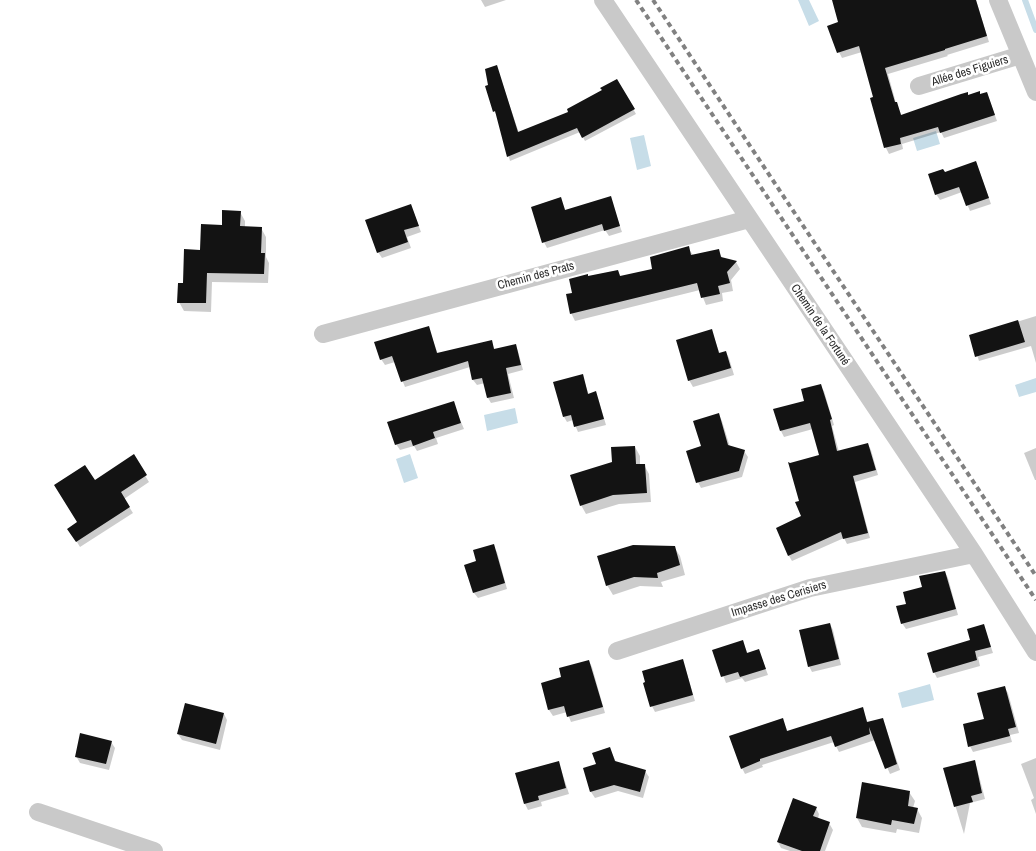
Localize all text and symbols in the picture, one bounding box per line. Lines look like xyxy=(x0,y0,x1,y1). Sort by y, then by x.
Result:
street label: Allée des Figuiers xyxy=(930,53,1010,89)
street label: Chemin des Prats xyxy=(496,259,576,293)
street label: Chemin de la Fortuné xyxy=(788,282,852,368)
street label: Impasse des Cerisiers xyxy=(730,578,828,620)

